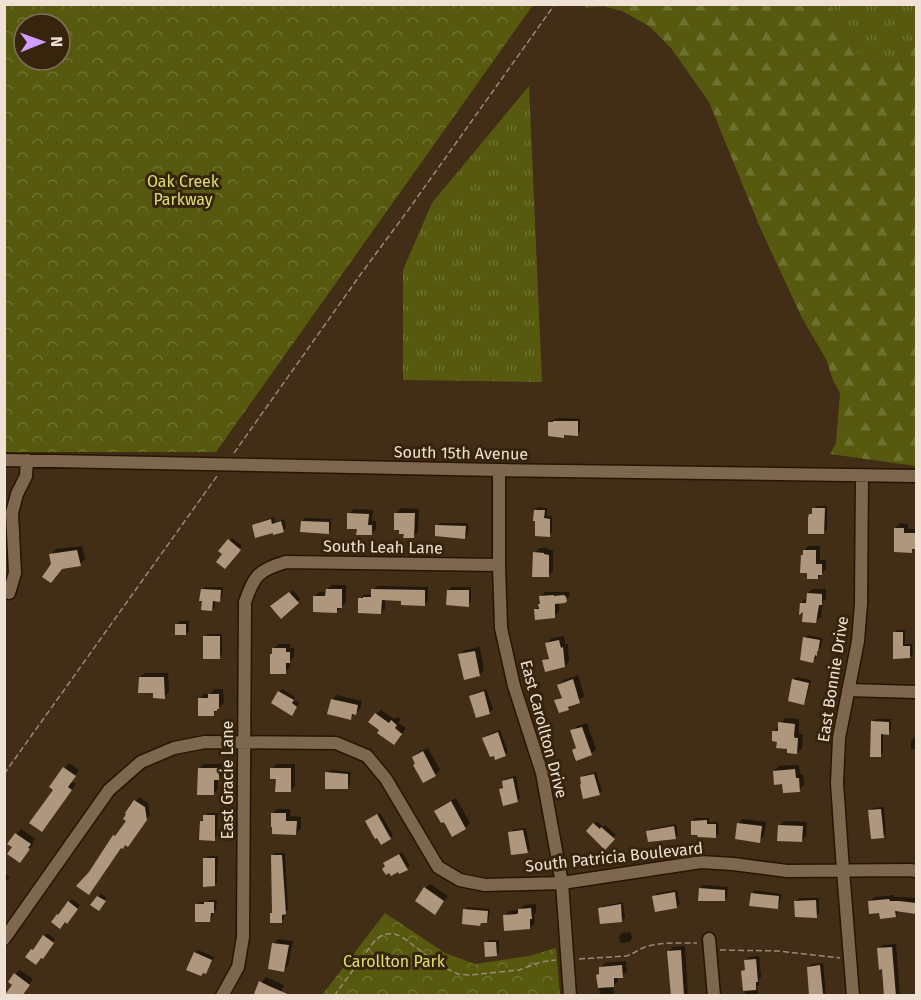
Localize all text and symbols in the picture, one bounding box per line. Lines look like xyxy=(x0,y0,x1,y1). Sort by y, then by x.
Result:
north arrow xyxy=(12,12,72,72)
text: N xyxy=(47,36,66,47)
park label: Oak Creek Parkway xyxy=(147,172,220,209)
street label: South 15th Avenue xyxy=(394,442,528,464)
street label: South Leah Lane xyxy=(323,536,443,558)
street label: East Bonnie Drive xyxy=(814,615,852,743)
street label: East Carollton Drive xyxy=(516,658,572,800)
street label: East Gracie Lane xyxy=(218,721,237,839)
street label: South Patricia Boulevard xyxy=(524,838,704,876)
park label: Carollton Park xyxy=(343,952,446,971)

